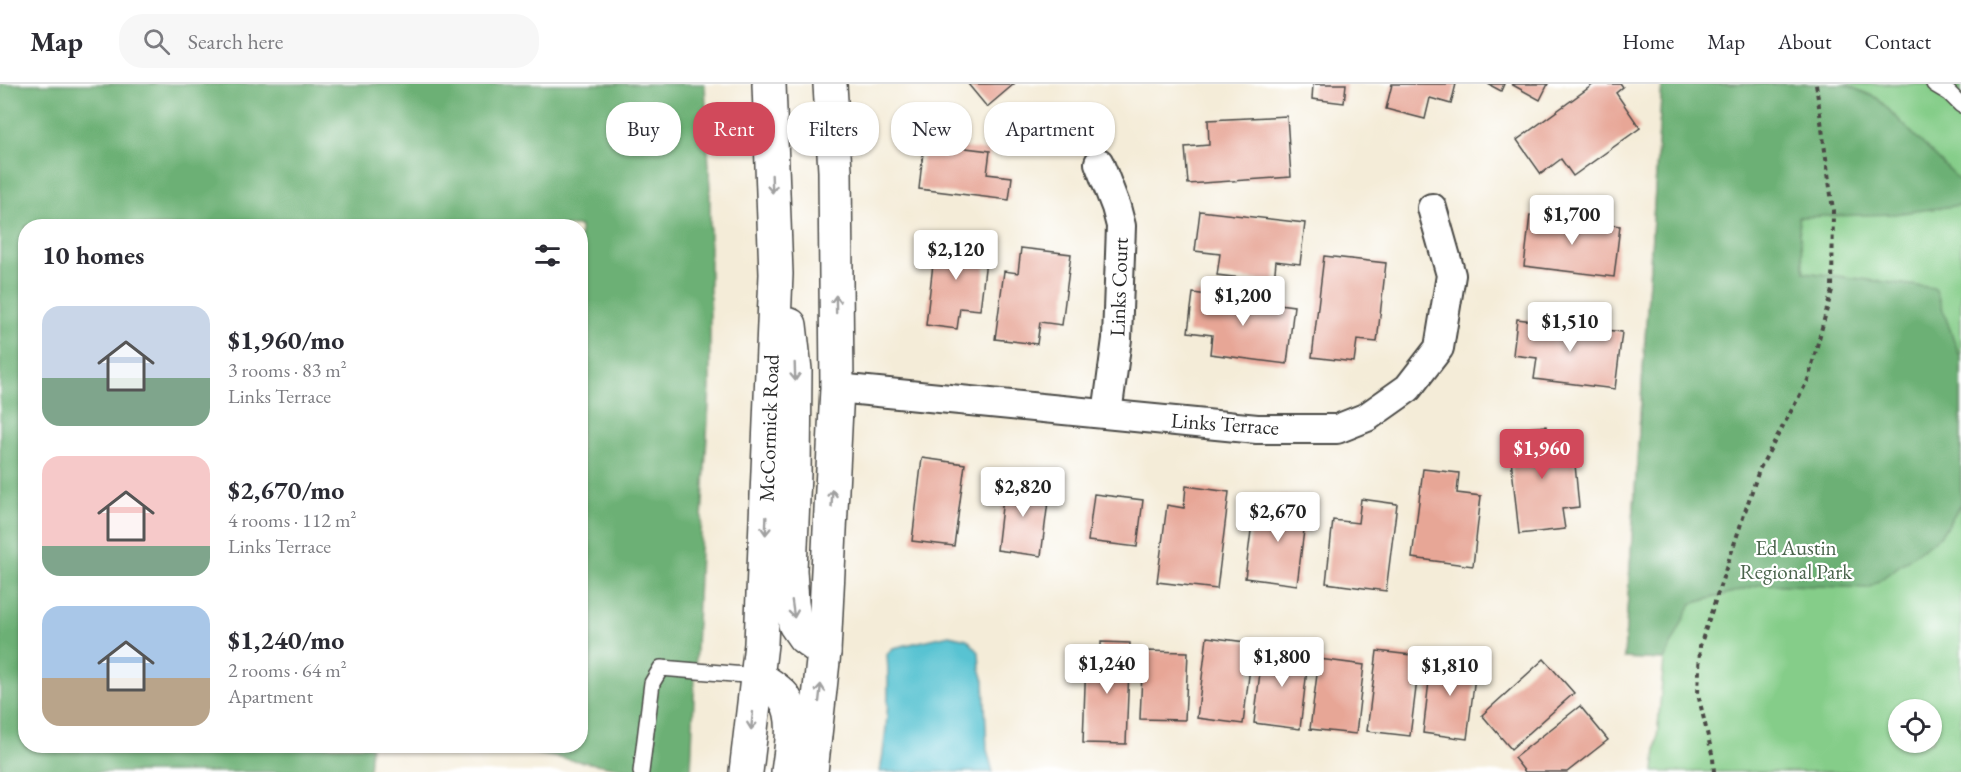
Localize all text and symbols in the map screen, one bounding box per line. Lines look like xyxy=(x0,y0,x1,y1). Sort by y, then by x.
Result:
search box xyxy=(119,14,539,68)
text: Map xyxy=(30,23,83,59)
icon: search xyxy=(140,25,173,58)
text: Search here xyxy=(188,27,283,56)
text: Home xyxy=(1622,28,1674,55)
text: Map xyxy=(1707,28,1745,55)
text: About xyxy=(1778,28,1831,55)
text: Contact xyxy=(1864,28,1931,55)
chip: Buy xyxy=(606,102,681,156)
chip: Rent xyxy=(693,102,775,156)
chip: Filters xyxy=(787,102,879,156)
chip: New xyxy=(891,102,972,156)
chip: Apartment xyxy=(984,102,1115,156)
one-way arrow xyxy=(767,174,778,194)
pin: $1,700 xyxy=(1523,195,1621,246)
text: $1,700 xyxy=(1544,201,1600,227)
pin: $2,120 xyxy=(907,230,1005,281)
text: $2,120 xyxy=(928,236,984,262)
street label: Links Court xyxy=(1103,236,1134,337)
text: 10 homes xyxy=(42,238,144,272)
icon: filters xyxy=(531,239,564,272)
pin: $1,200 xyxy=(1194,276,1292,327)
text: $1,200 xyxy=(1215,282,1271,308)
one-way arrow xyxy=(830,294,842,314)
pin: $1,510 xyxy=(1521,302,1619,353)
text: $1,510 xyxy=(1542,308,1598,334)
text: $1,960/mo xyxy=(228,323,344,357)
icon: home xyxy=(90,330,162,402)
street label: McCormick Road xyxy=(752,353,785,502)
text: 3 rooms · 83 m² xyxy=(228,357,347,383)
one-way arrow xyxy=(789,362,800,382)
text: Links Terrace xyxy=(228,383,331,409)
street label: Links Terrace xyxy=(1170,406,1280,441)
pin: $1,960 xyxy=(1493,429,1591,480)
text: $1,960 xyxy=(1514,435,1570,461)
pin: $2,820 xyxy=(974,467,1072,518)
text: $2,670/mo xyxy=(228,473,344,507)
text: $2,820 xyxy=(995,473,1051,499)
icon: home xyxy=(90,480,162,552)
one-way arrow xyxy=(826,489,837,509)
pin: $2,670 xyxy=(1229,492,1327,543)
text: $2,670 xyxy=(1250,498,1306,524)
text: 4 rooms · 112 m² xyxy=(228,507,356,533)
one-way arrow xyxy=(760,516,771,536)
text: Links Terrace xyxy=(228,533,331,559)
park label: Ed Austin Regional Park xyxy=(1740,534,1853,585)
one-way arrow xyxy=(788,599,799,619)
text: $1,240/mo xyxy=(228,623,344,657)
icon: home xyxy=(90,630,162,702)
pin: $1,800 xyxy=(1233,637,1331,688)
text: $1,800 xyxy=(1254,643,1310,669)
pin: $1,240 xyxy=(1058,644,1156,695)
pin: $1,810 xyxy=(1401,646,1499,697)
text: $1,240 xyxy=(1079,650,1135,676)
text: $1,810 xyxy=(1422,652,1478,678)
text: 2 rooms · 64 m² xyxy=(228,657,347,683)
text: Apartment xyxy=(228,683,313,709)
one-way arrow xyxy=(815,684,826,703)
map controls xyxy=(1888,699,1942,753)
button: locate xyxy=(1888,699,1942,753)
one-way arrow xyxy=(746,710,757,730)

